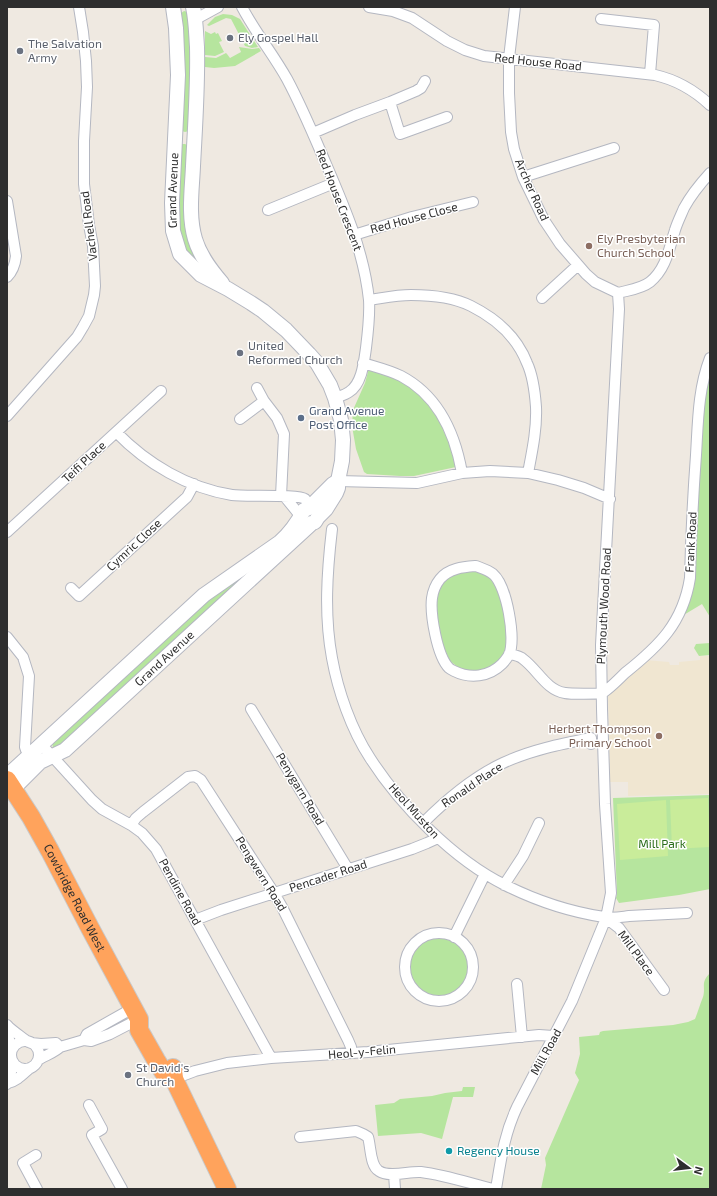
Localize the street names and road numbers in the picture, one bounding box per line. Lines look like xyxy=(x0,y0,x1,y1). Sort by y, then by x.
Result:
street label: Red House Road xyxy=(494,49,583,73)
street label: Red House Crescent xyxy=(314,147,366,253)
street label: Grand Avenue xyxy=(164,152,180,228)
street label: Archer Road xyxy=(513,156,553,223)
street label: Vachell Road xyxy=(77,191,99,262)
street label: Red House Close xyxy=(368,199,459,235)
street label: Teifi Place xyxy=(59,438,108,485)
street label: Frank Road xyxy=(681,511,699,573)
street label: Cymric Close xyxy=(103,515,164,573)
street label: Plymouth Wood Road xyxy=(593,547,613,665)
street label: Grand Avenue xyxy=(131,627,196,689)
street label: Penygarn Road xyxy=(274,750,328,827)
street label: Ronald Place xyxy=(438,759,504,810)
street label: Heol Muston xyxy=(386,780,443,841)
street label: Pengwern Road xyxy=(233,833,290,913)
street label: Cowbridge Road West xyxy=(41,841,110,954)
street label: Pendine Road xyxy=(157,856,205,927)
street label: Pencader Road xyxy=(287,856,368,894)
street label: Mill Place xyxy=(616,927,658,978)
street label: Mill Road xyxy=(527,1026,564,1077)
street label: Heol-y-Felin xyxy=(327,1041,396,1061)

